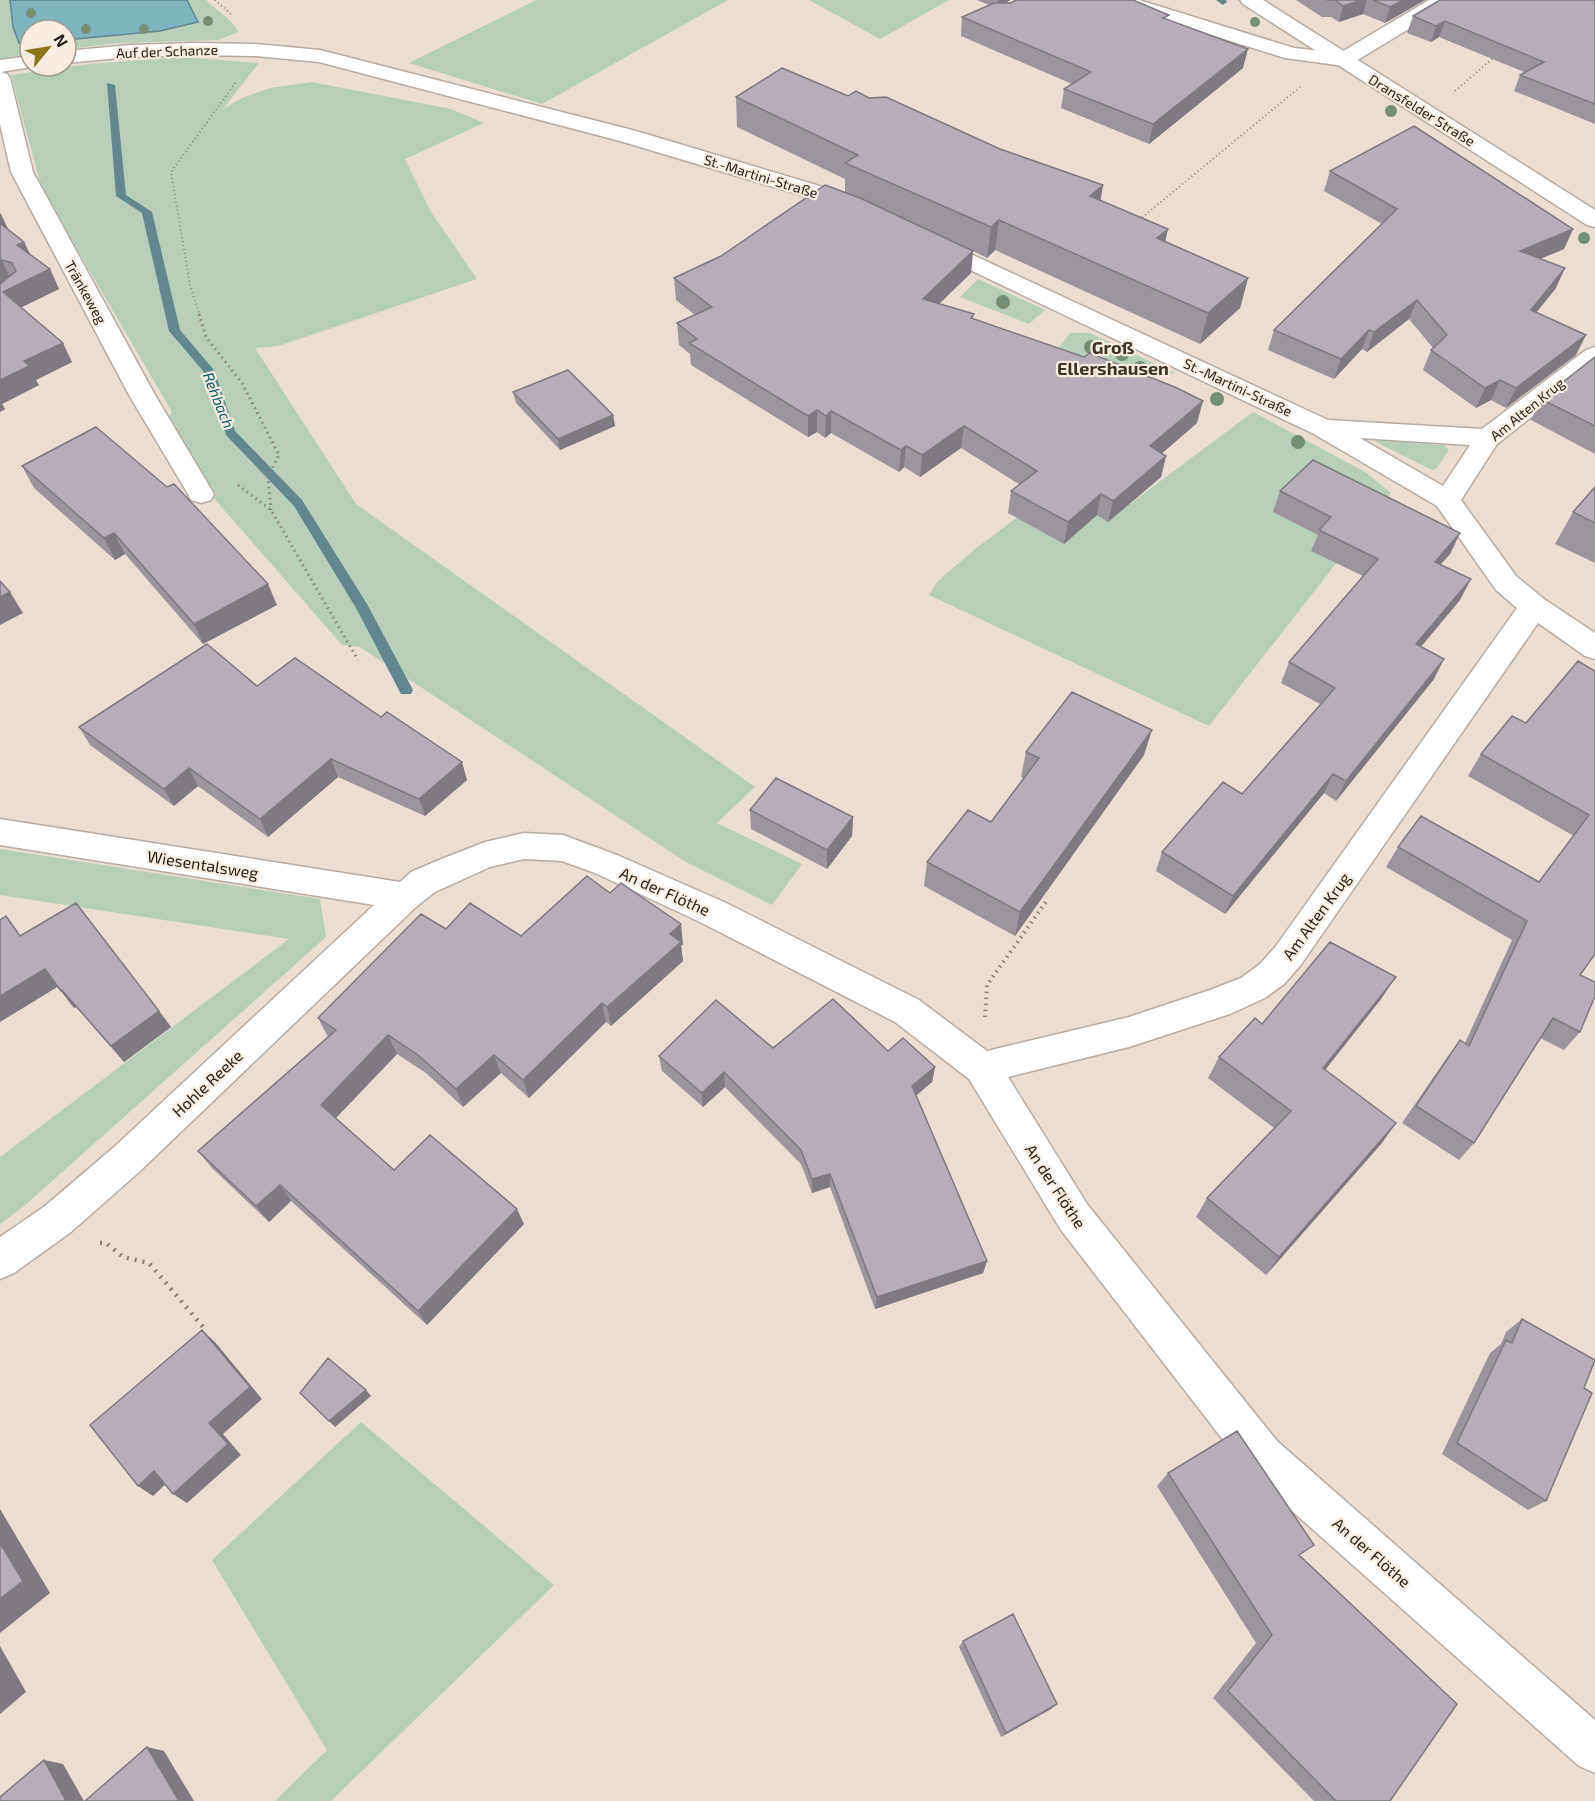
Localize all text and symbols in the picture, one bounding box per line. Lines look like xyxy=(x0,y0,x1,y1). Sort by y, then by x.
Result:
north arrow xyxy=(18,18,78,78)
text: N xyxy=(50,30,73,50)
street label: Auf der Schanze xyxy=(116,41,218,61)
street label: Dransfelder Straße xyxy=(1366,70,1478,150)
street label: St.-Martini-Straße xyxy=(702,151,820,201)
street label: Tränkeweg xyxy=(62,257,110,327)
district label: Groß Ellershausen xyxy=(1057,336,1169,379)
street label: St.-Martini-Straße xyxy=(1181,354,1295,420)
water label: Rehbach xyxy=(200,369,238,431)
street label: Am Alten Krug xyxy=(1487,374,1568,444)
street label: Wiesentalsweg xyxy=(146,846,260,882)
street label: An der Flöthe xyxy=(617,863,713,919)
street label: Am Alten Krug xyxy=(1278,869,1354,963)
street label: Hohle Reeke xyxy=(168,1046,246,1120)
street label: An der Flöthe xyxy=(1022,1140,1090,1232)
street label: An der Flöthe xyxy=(1329,1513,1415,1591)

